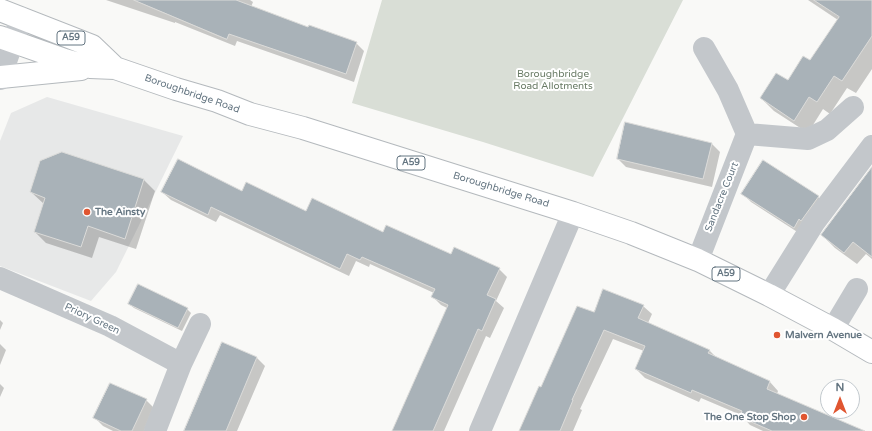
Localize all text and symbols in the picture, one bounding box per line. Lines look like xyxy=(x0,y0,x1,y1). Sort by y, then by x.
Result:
road number: A59 xyxy=(57,31,85,45)
park label: Boroughbridge Road Allotments xyxy=(513,68,593,92)
street label: Boroughbridge Road xyxy=(143,72,241,116)
road number: A59 xyxy=(397,156,425,170)
street label: Sandacre Court xyxy=(703,161,741,233)
street label: Boroughbridge Road xyxy=(452,170,550,210)
place label: The Ainsty xyxy=(95,206,145,218)
marker: The Ainsty xyxy=(82,207,92,217)
road number: A59 xyxy=(712,267,740,281)
street label: Priory Green xyxy=(63,301,121,337)
place label: Malvern Avenue xyxy=(785,329,862,341)
marker: Malvern Avenue xyxy=(772,330,782,340)
north arrow xyxy=(820,379,860,419)
text: N xyxy=(836,381,844,394)
place label: The One Stop Shop xyxy=(704,411,796,423)
marker: The One Stop Shop xyxy=(799,412,809,422)

